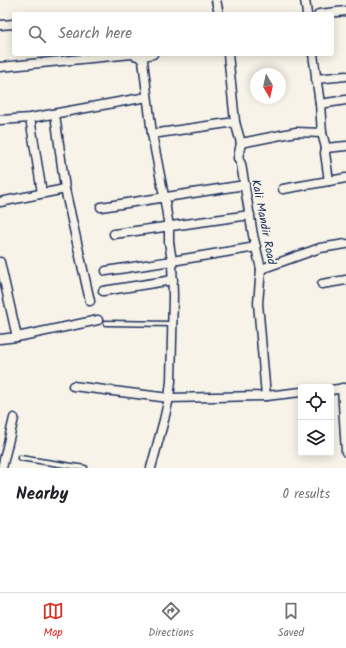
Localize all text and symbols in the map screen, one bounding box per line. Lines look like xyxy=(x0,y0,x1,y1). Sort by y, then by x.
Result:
search box xyxy=(12,12,334,56)
text: Search here xyxy=(58,22,132,46)
icon: search xyxy=(26,23,48,45)
north arrow xyxy=(250,68,286,104)
street label: Kali Mandir Road xyxy=(246,178,281,267)
map controls xyxy=(298,384,334,456)
button: locate xyxy=(298,384,334,420)
button: layers xyxy=(298,420,334,456)
text: Nearby xyxy=(16,481,68,508)
text: 0 results xyxy=(283,484,330,505)
tab: Map xyxy=(42,600,64,642)
tab: Directions xyxy=(148,600,194,642)
tab: Saved xyxy=(278,600,304,642)

